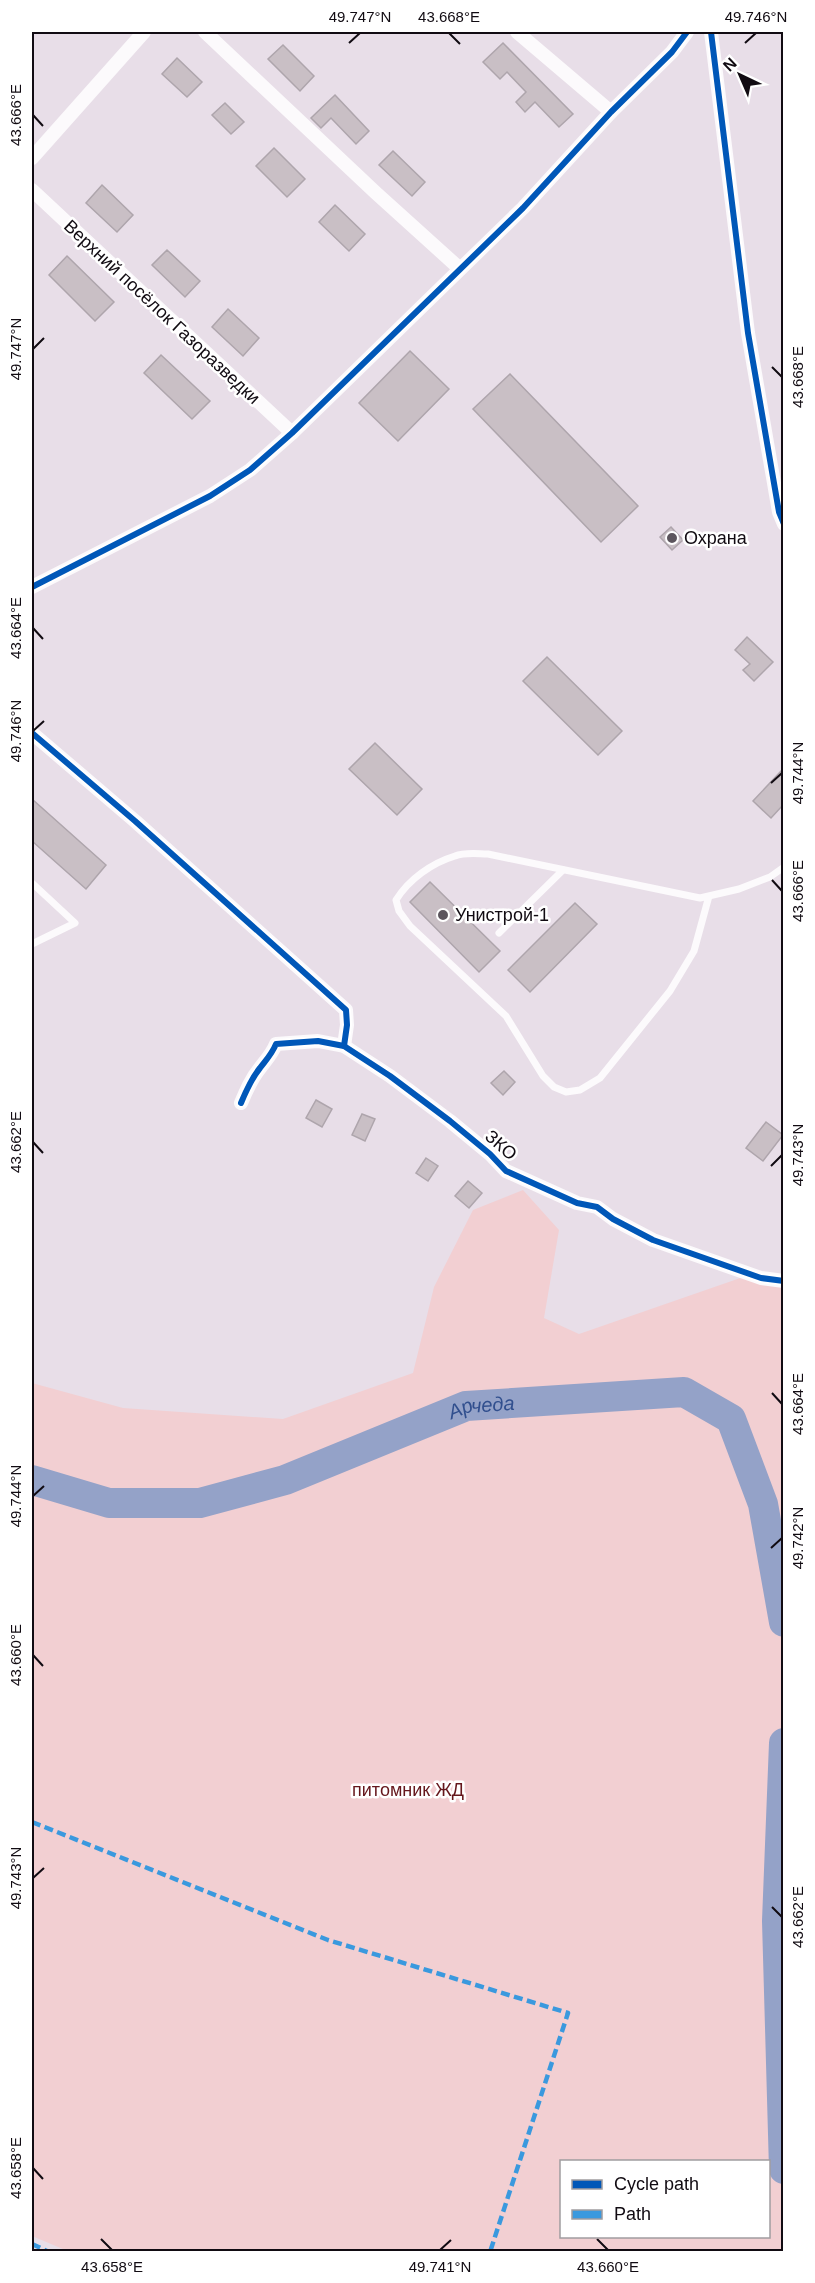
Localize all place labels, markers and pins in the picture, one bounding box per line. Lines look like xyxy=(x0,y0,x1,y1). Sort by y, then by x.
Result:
place label: Охрана xyxy=(684,528,748,548)
marker: Охрана xyxy=(665,531,679,545)
place label: Унистрой-1 xyxy=(455,905,549,925)
marker: Унистрой-1 xyxy=(436,908,450,922)

